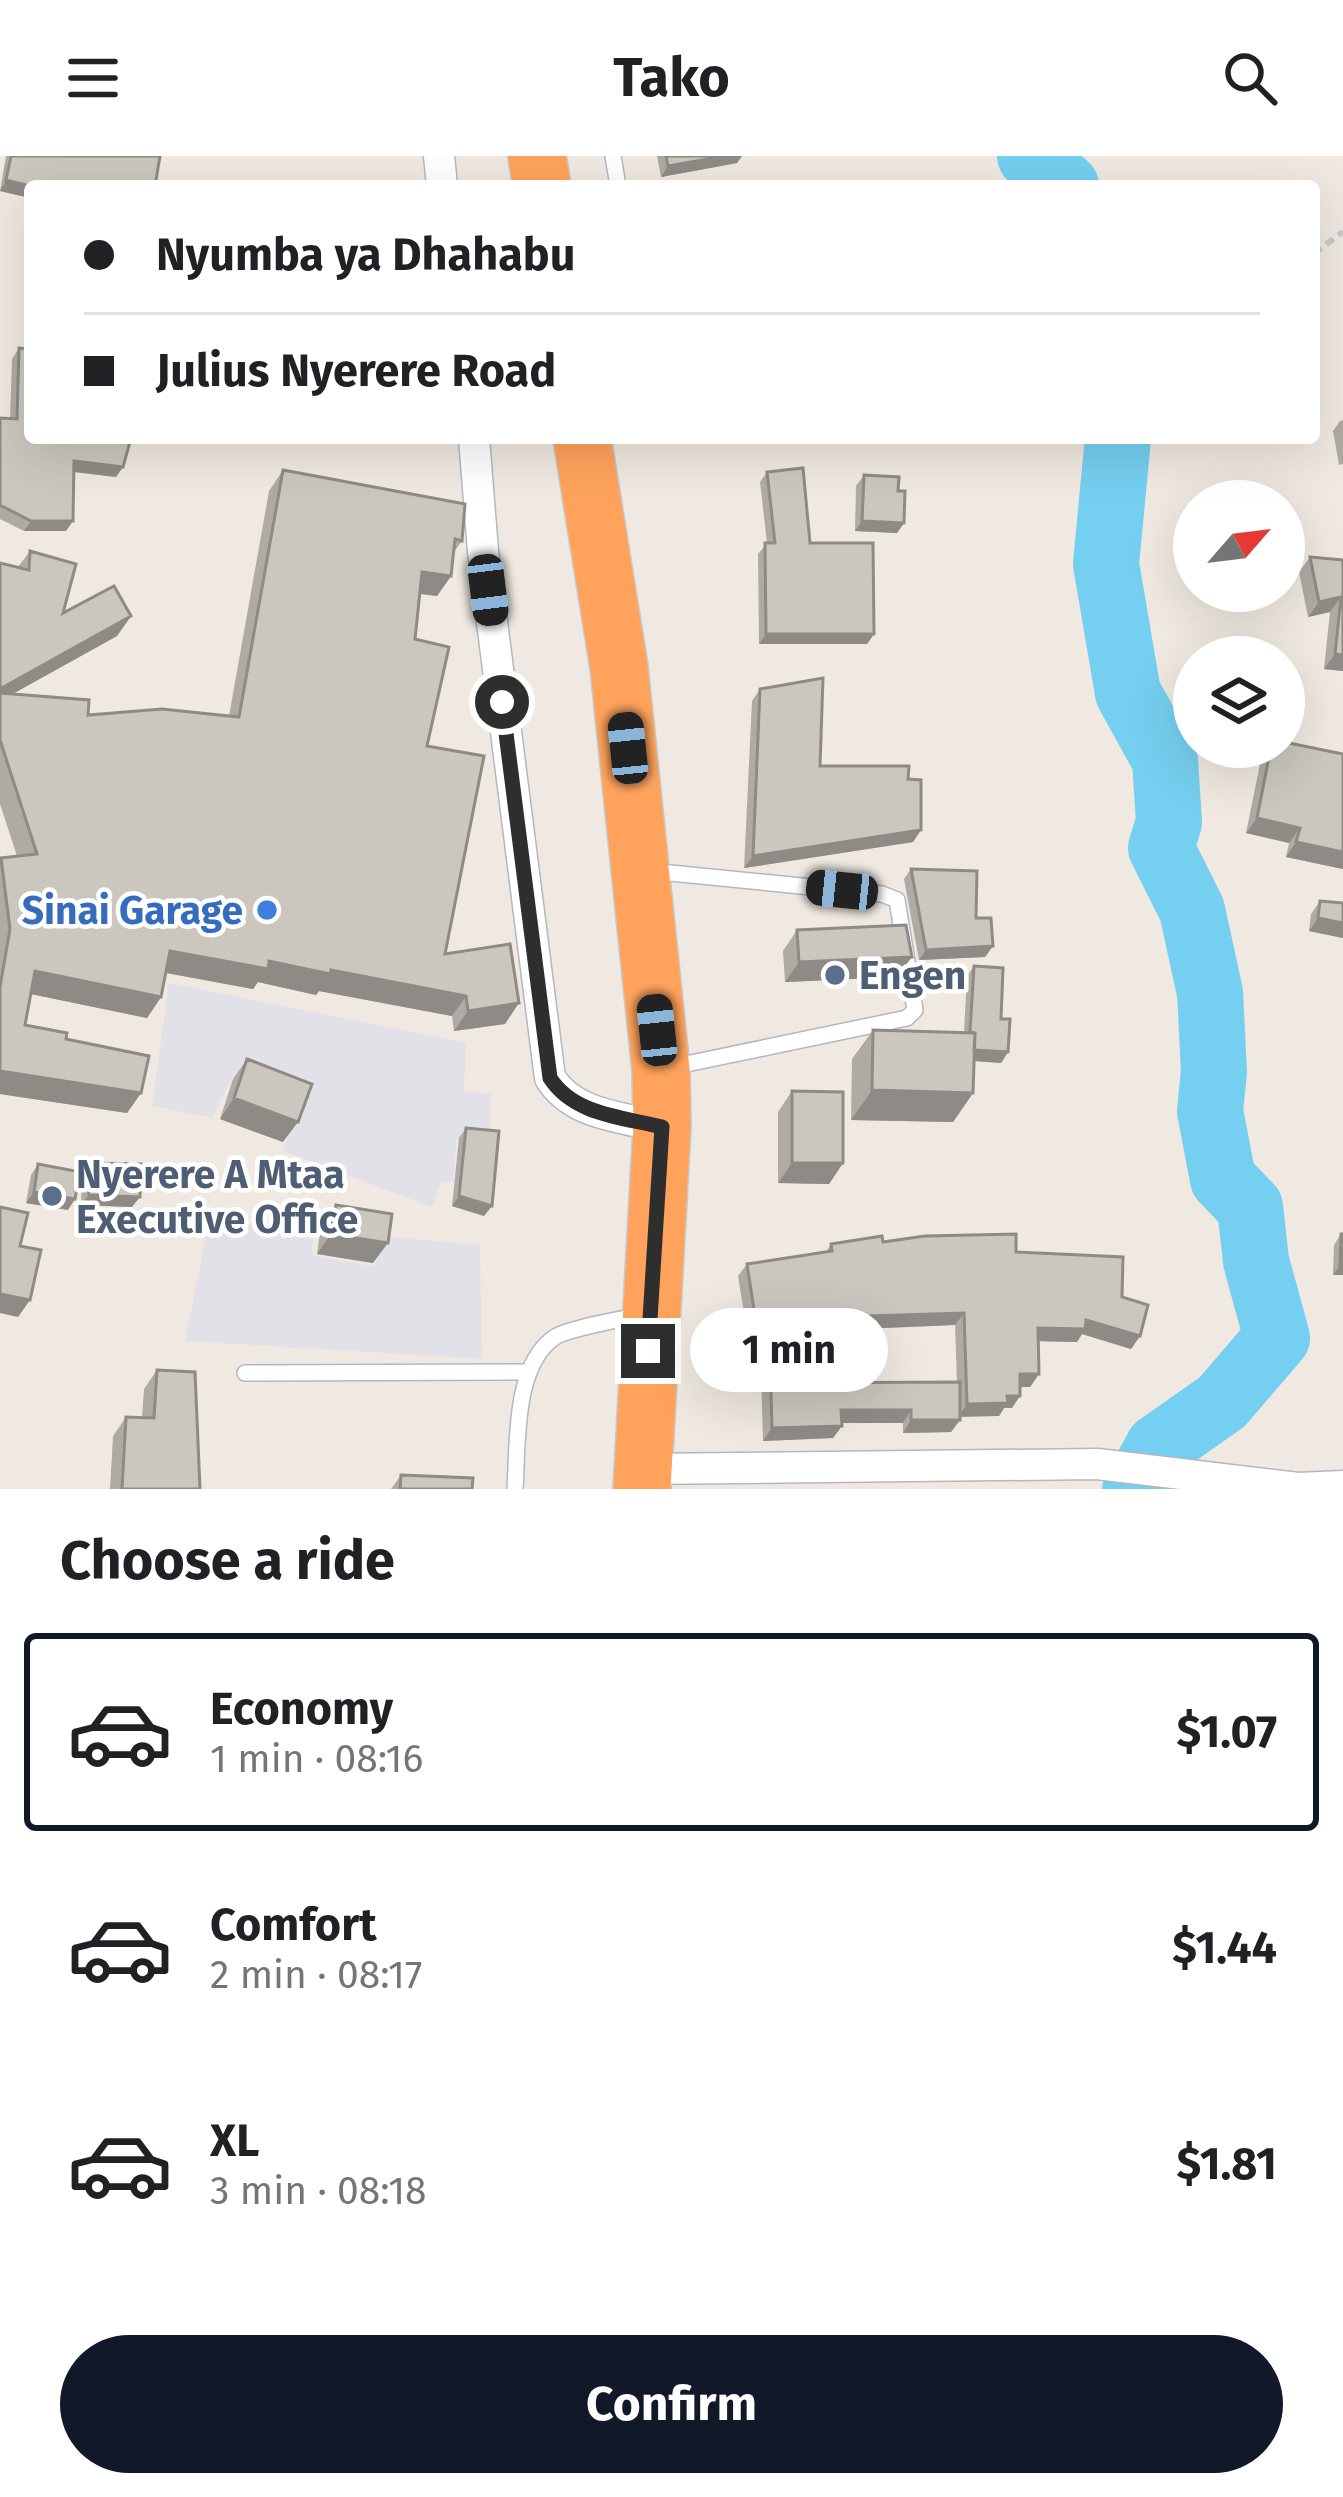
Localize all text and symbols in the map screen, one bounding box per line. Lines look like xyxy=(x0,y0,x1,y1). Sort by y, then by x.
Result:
icon: menu xyxy=(60,45,126,111)
icon: search xyxy=(1217,45,1283,111)
text: Tako xyxy=(613,46,730,110)
text: Nyumba ya Dhahabu xyxy=(156,228,575,282)
text: Julius Nyerere Road xyxy=(156,344,556,398)
north arrow xyxy=(1173,480,1305,612)
map controls xyxy=(1173,480,1305,768)
car xyxy=(466,552,510,628)
button: layers xyxy=(1173,636,1305,768)
route start xyxy=(475,675,529,729)
car xyxy=(606,710,650,786)
car xyxy=(804,868,880,912)
place label: Sinai Garage xyxy=(22,888,243,934)
marker: Sinai Garage xyxy=(254,897,280,923)
place label: Engen xyxy=(859,953,966,999)
marker: Engen xyxy=(822,962,848,988)
car xyxy=(635,992,679,1068)
place label: Nyerere A Mtaa Executive Office xyxy=(76,1152,358,1243)
marker: Nyerere A Mtaa Executive Office xyxy=(39,1183,65,1209)
callout: 1 min xyxy=(690,1309,888,1393)
route end xyxy=(621,1324,675,1378)
text: 1 min xyxy=(742,1327,836,1373)
text: Choose a ride xyxy=(60,1529,395,1593)
icon: car xyxy=(66,1678,174,1786)
text: Economy xyxy=(210,1682,393,1736)
text: $1.07 xyxy=(1176,1705,1277,1759)
text: 1 min · 08:16 xyxy=(210,1736,423,1782)
icon: car xyxy=(66,1894,174,2002)
text: Comfort xyxy=(210,1898,377,1952)
text: $1.44 xyxy=(1172,1921,1277,1975)
text: 2 min · 08:17 xyxy=(210,1952,422,1998)
icon: car xyxy=(66,2110,174,2218)
text: XL xyxy=(210,2114,259,2168)
text: $1.81 xyxy=(1177,2137,1277,2191)
text: 3 min · 08:18 xyxy=(210,2168,427,2214)
button: Confirm xyxy=(60,2335,1283,2473)

